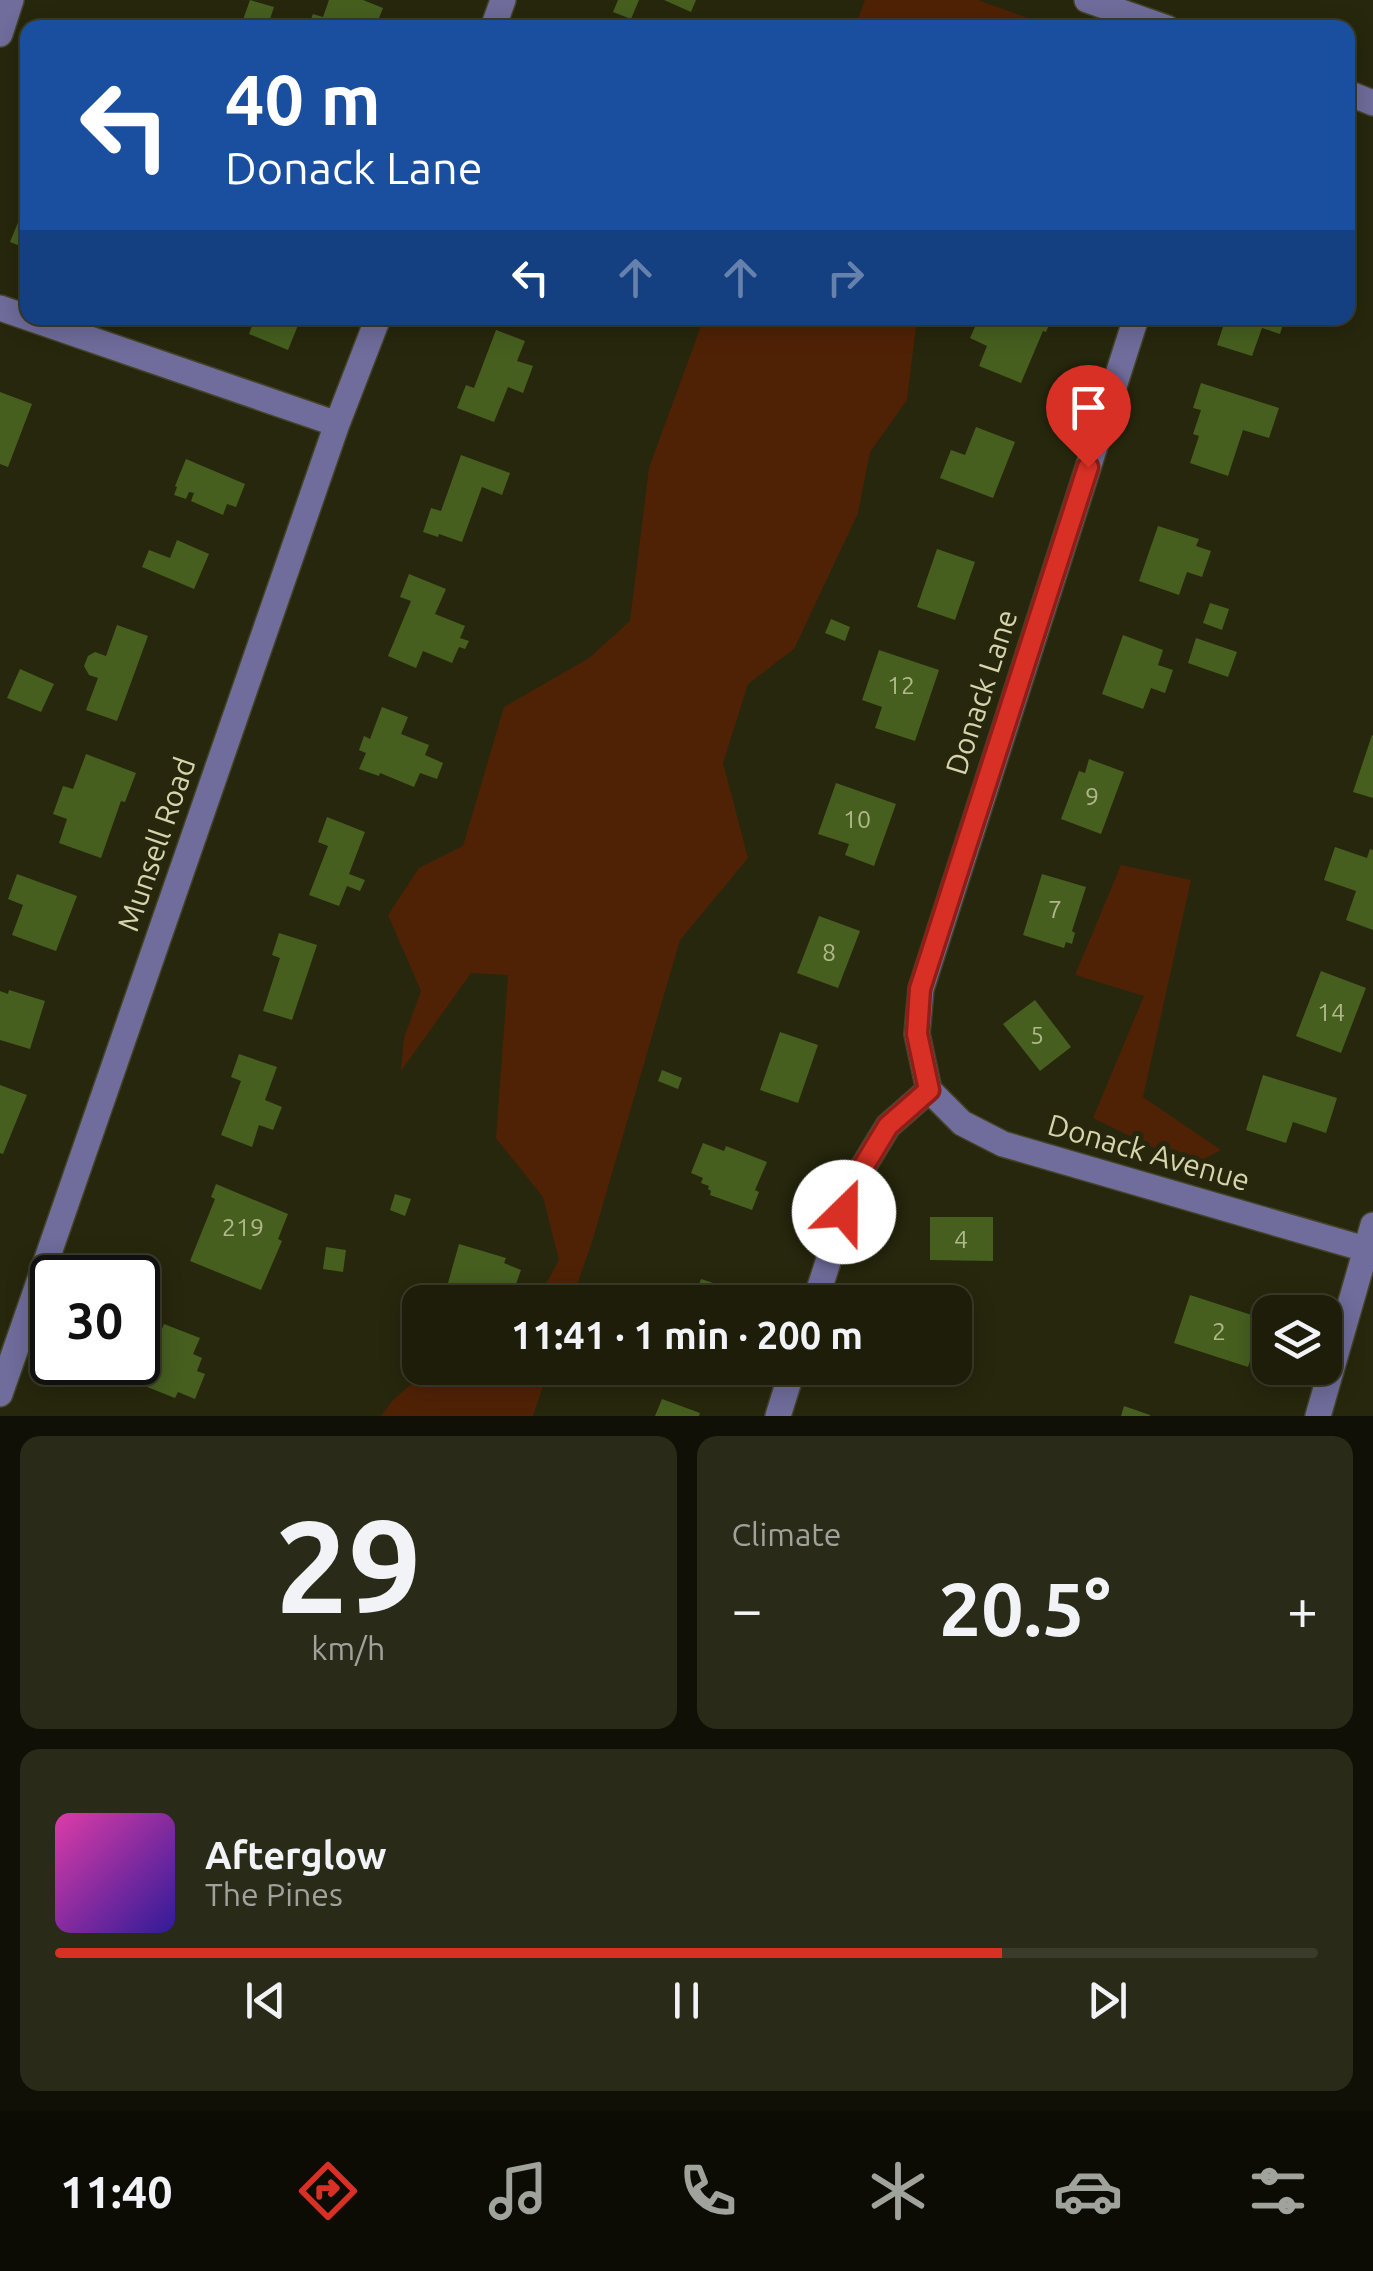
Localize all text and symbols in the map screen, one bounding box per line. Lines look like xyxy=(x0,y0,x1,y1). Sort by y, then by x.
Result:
icon: left xyxy=(60,60,190,190)
text: 40 m xyxy=(225,60,381,138)
text: Donack Lane xyxy=(225,142,483,193)
icon: left xyxy=(503,250,558,305)
icon: ahead xyxy=(608,250,663,305)
icon: ahead xyxy=(713,250,768,305)
icon: right xyxy=(818,250,873,305)
pin xyxy=(1046,365,1131,468)
icon: arrive xyxy=(1061,380,1116,435)
street label: Donack Lane xyxy=(938,605,1024,779)
house number: 12 xyxy=(887,671,915,699)
street label: Munsell Road xyxy=(110,753,202,935)
house number: 9 xyxy=(1085,782,1099,810)
house number: 10 xyxy=(843,805,871,833)
house number: 7 xyxy=(1048,895,1062,923)
house number: 8 xyxy=(822,938,836,966)
house number: 14 xyxy=(1317,998,1345,1026)
house number: 5 xyxy=(1030,1021,1044,1049)
street label: Donack Avenue xyxy=(1044,1107,1254,1197)
position arrow xyxy=(792,1160,896,1264)
house number: 219 xyxy=(222,1213,264,1241)
house number: 4 xyxy=(954,1225,968,1253)
speed limit sign: 30 xyxy=(30,1255,160,1385)
map controls xyxy=(1252,1295,1342,1385)
button: layers xyxy=(1252,1295,1342,1385)
text: 11:41 · 1 min · 200 m xyxy=(511,1314,863,1356)
house number: 2 xyxy=(1212,1317,1226,1345)
text: 29 xyxy=(275,1492,422,1638)
text: Climate xyxy=(732,1516,842,1552)
text: 20.5° xyxy=(939,1566,1111,1650)
text: − xyxy=(732,1578,763,1639)
text: + xyxy=(1287,1578,1318,1639)
text: km/h xyxy=(311,1630,385,1666)
text: Afterglow xyxy=(205,1834,387,1876)
text: The Pines xyxy=(205,1876,343,1912)
icon: previous xyxy=(238,1973,293,2028)
icon: pause xyxy=(659,1973,714,2028)
icon: next xyxy=(1080,1973,1135,2028)
icon: directions xyxy=(293,2156,363,2226)
icon: music xyxy=(483,2156,553,2226)
icon: phone xyxy=(673,2156,743,2226)
icon: climate xyxy=(863,2156,933,2226)
icon: car xyxy=(1053,2156,1123,2226)
icon: filters xyxy=(1243,2156,1313,2226)
text: 11:40 xyxy=(60,2166,173,2217)

